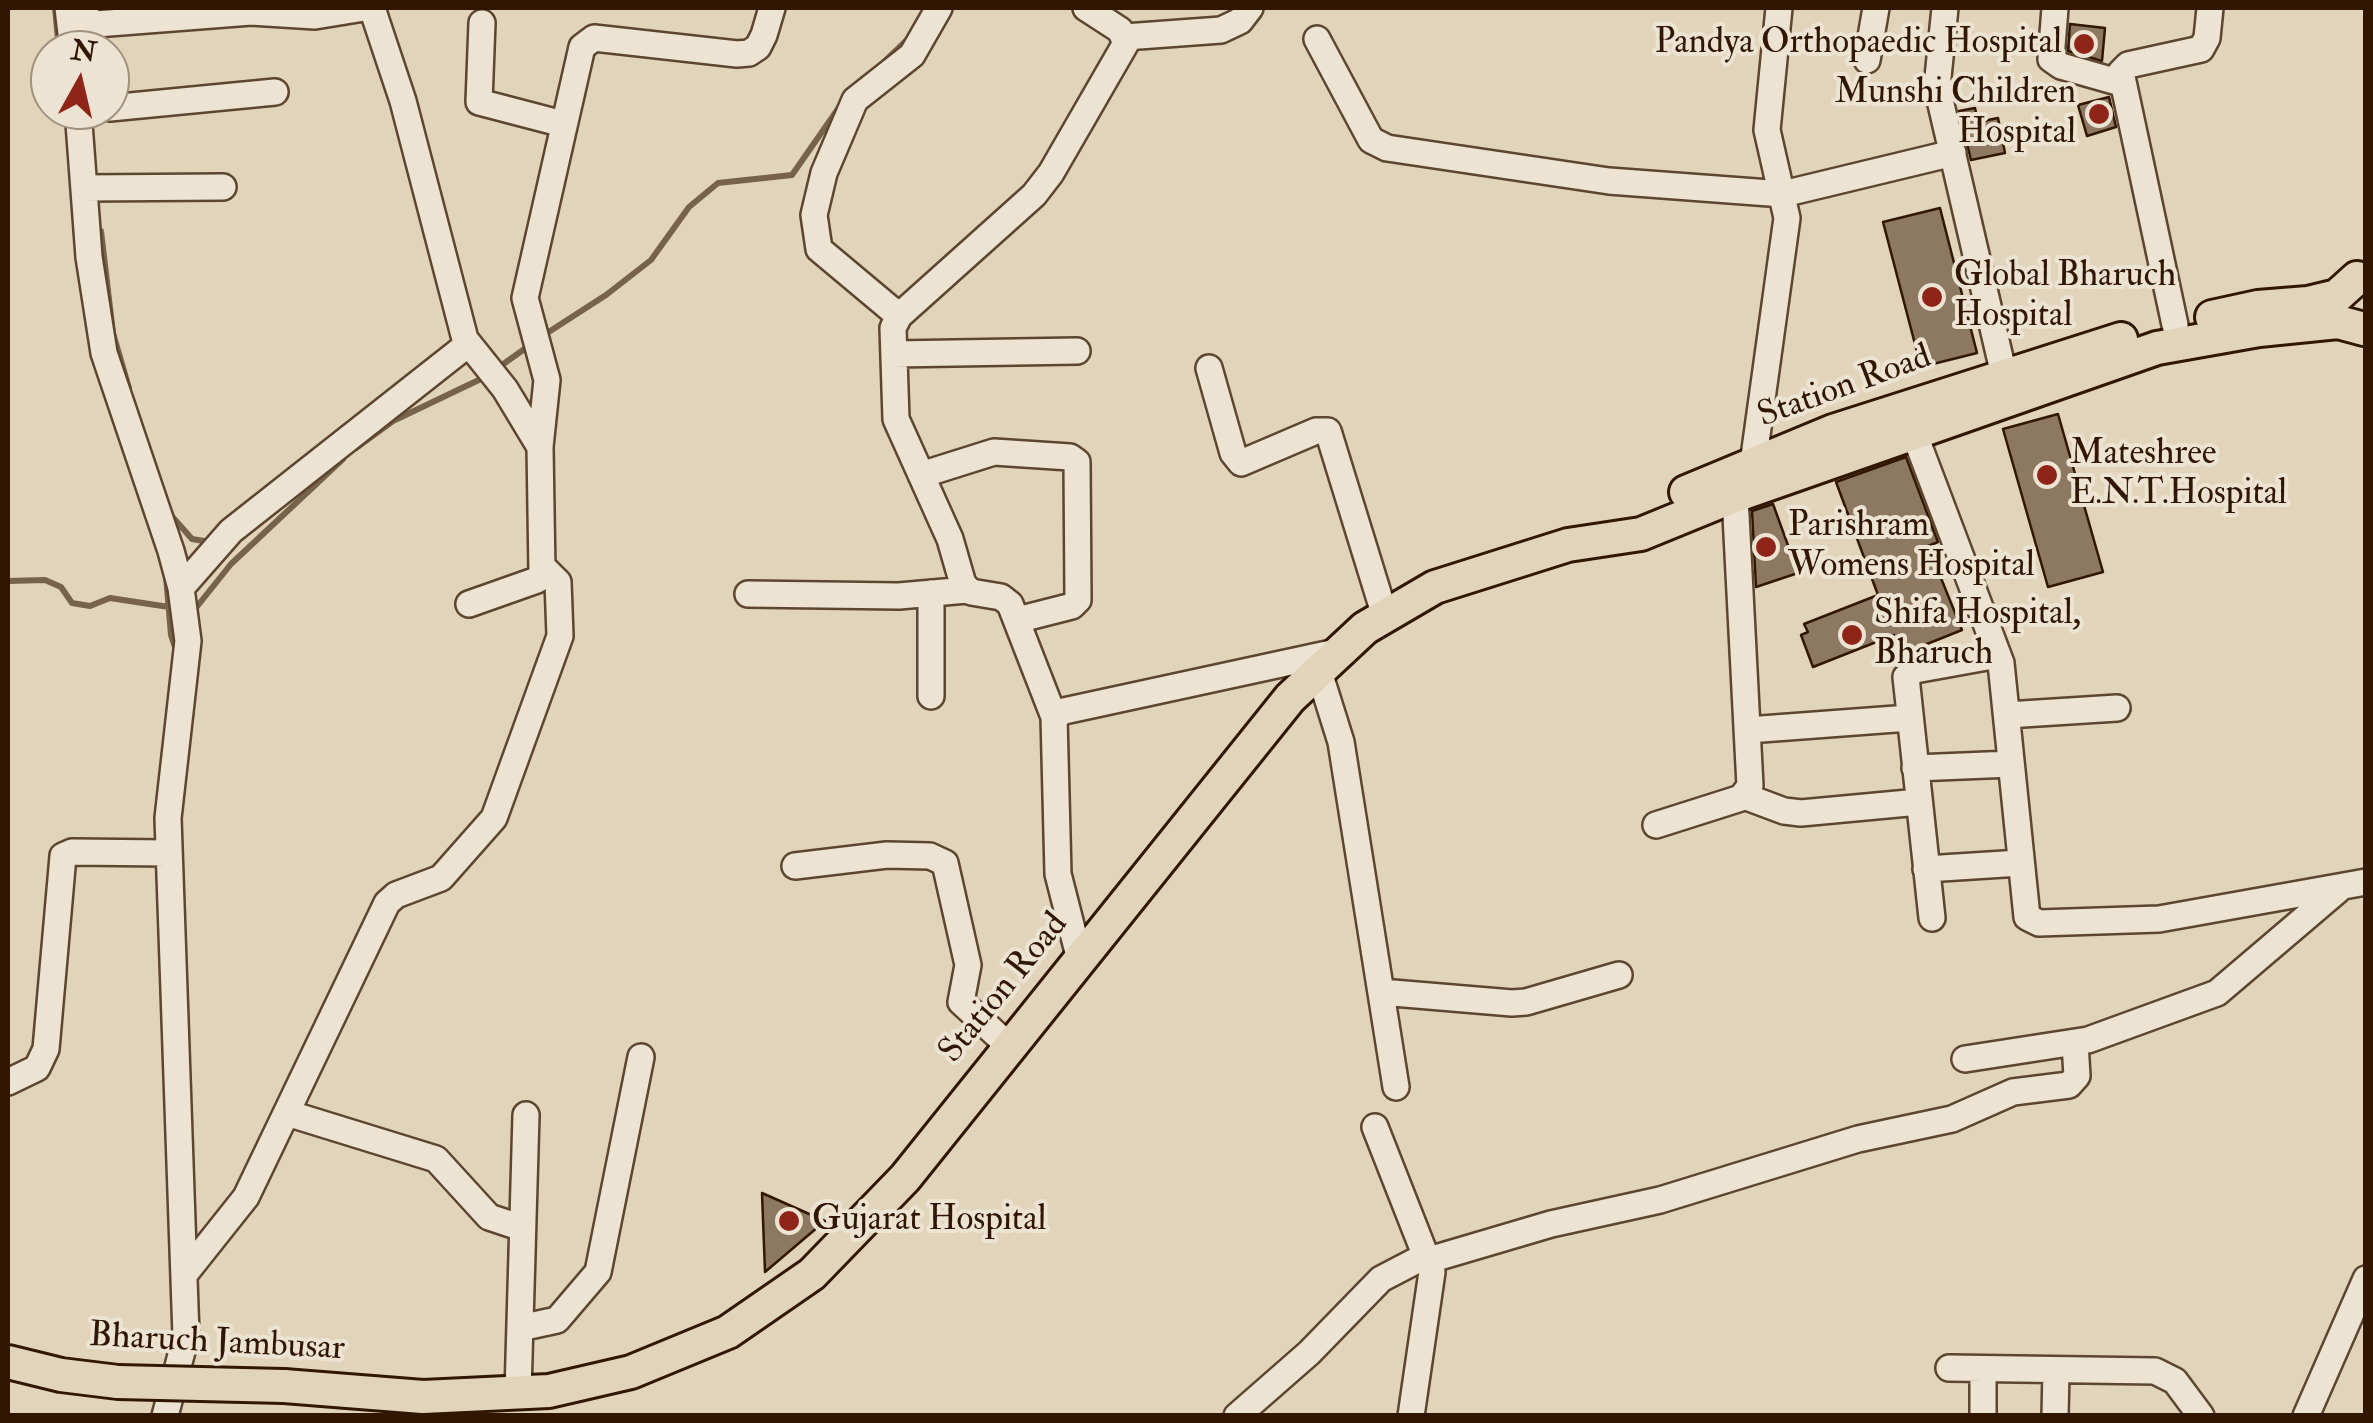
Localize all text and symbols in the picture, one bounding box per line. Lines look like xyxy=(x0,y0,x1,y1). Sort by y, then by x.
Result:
place label: Pandya Orthopaedic Hospital xyxy=(1655,23,2062,65)
north arrow xyxy=(30,30,130,130)
marker: Pandya Orthopaedic Hospital xyxy=(2071,31,2097,57)
text: N xyxy=(69,33,99,71)
place label: Munshi Children Hospital xyxy=(1835,73,2076,155)
marker: Munshi Children Hospital xyxy=(2086,101,2112,127)
place label: Global Bharuch Hospital xyxy=(1954,256,2176,338)
marker: Global Bharuch Hospital xyxy=(1919,284,1945,310)
street label: Station Road xyxy=(1753,337,1937,439)
place label: Mateshree E.N.T.Hospital xyxy=(2070,434,2287,516)
marker: Mateshree E.N.T.Hospital xyxy=(2034,462,2060,488)
place label: Parishram Womens Hospital xyxy=(1788,506,2035,588)
marker: Parishram Womens Hospital xyxy=(1753,534,1779,560)
place label: Shifa Hospital, Bharuch xyxy=(1874,594,2081,676)
marker: Shifa Hospital, Bharuch xyxy=(1839,622,1865,648)
street label: Station Road xyxy=(932,905,1078,1073)
place label: Gujarat Hospital xyxy=(812,1200,1047,1242)
marker: Gujarat Hospital xyxy=(776,1208,802,1234)
street label: Bharuch Jambusar xyxy=(88,1316,346,1372)

